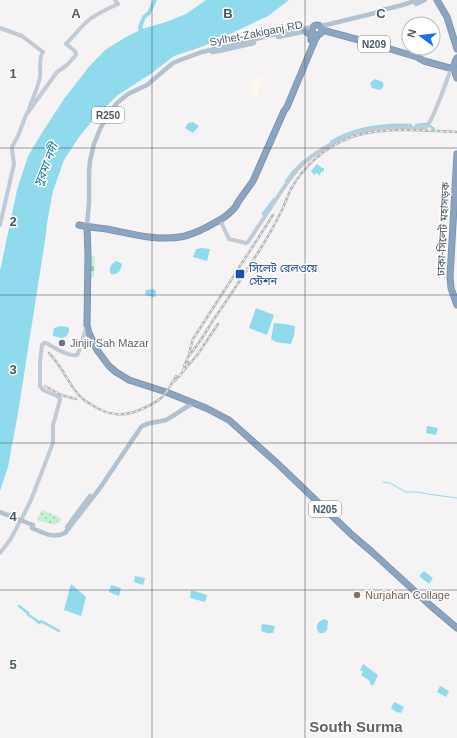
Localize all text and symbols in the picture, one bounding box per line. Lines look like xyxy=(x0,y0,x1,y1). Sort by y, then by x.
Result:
text: A xyxy=(71,6,81,21)
text: B xyxy=(223,6,233,21)
text: C xyxy=(376,6,386,21)
north arrow xyxy=(401,16,441,56)
street label: Sylhet-Zakiganj RD xyxy=(208,18,304,48)
text: N xyxy=(405,28,418,39)
road number: N209 xyxy=(358,36,390,52)
text: 1 xyxy=(9,66,17,81)
road number: R250 xyxy=(92,107,124,123)
water label: সুরমা নদী xyxy=(31,139,62,189)
street label: ঢাকা-সিলেট মহাসড়ক xyxy=(434,181,451,277)
text: 2 xyxy=(9,214,17,229)
place label: সিলেট রেলওয়ে স্টেশন xyxy=(248,262,318,287)
marker: সিলেট রেলওয়ে স্টেশন xyxy=(234,268,246,280)
place label: Jinjir Sah Mazar xyxy=(70,337,149,349)
marker: Jinjir Sah Mazar xyxy=(57,338,67,348)
text: 3 xyxy=(9,362,17,377)
road number: N205 xyxy=(309,501,341,517)
text: 4 xyxy=(9,509,17,524)
place label: Nurjahan Collage xyxy=(365,589,450,601)
marker: Nurjahan Collage xyxy=(352,590,362,600)
text: 5 xyxy=(9,657,17,672)
district label: South Surma xyxy=(309,718,403,735)

